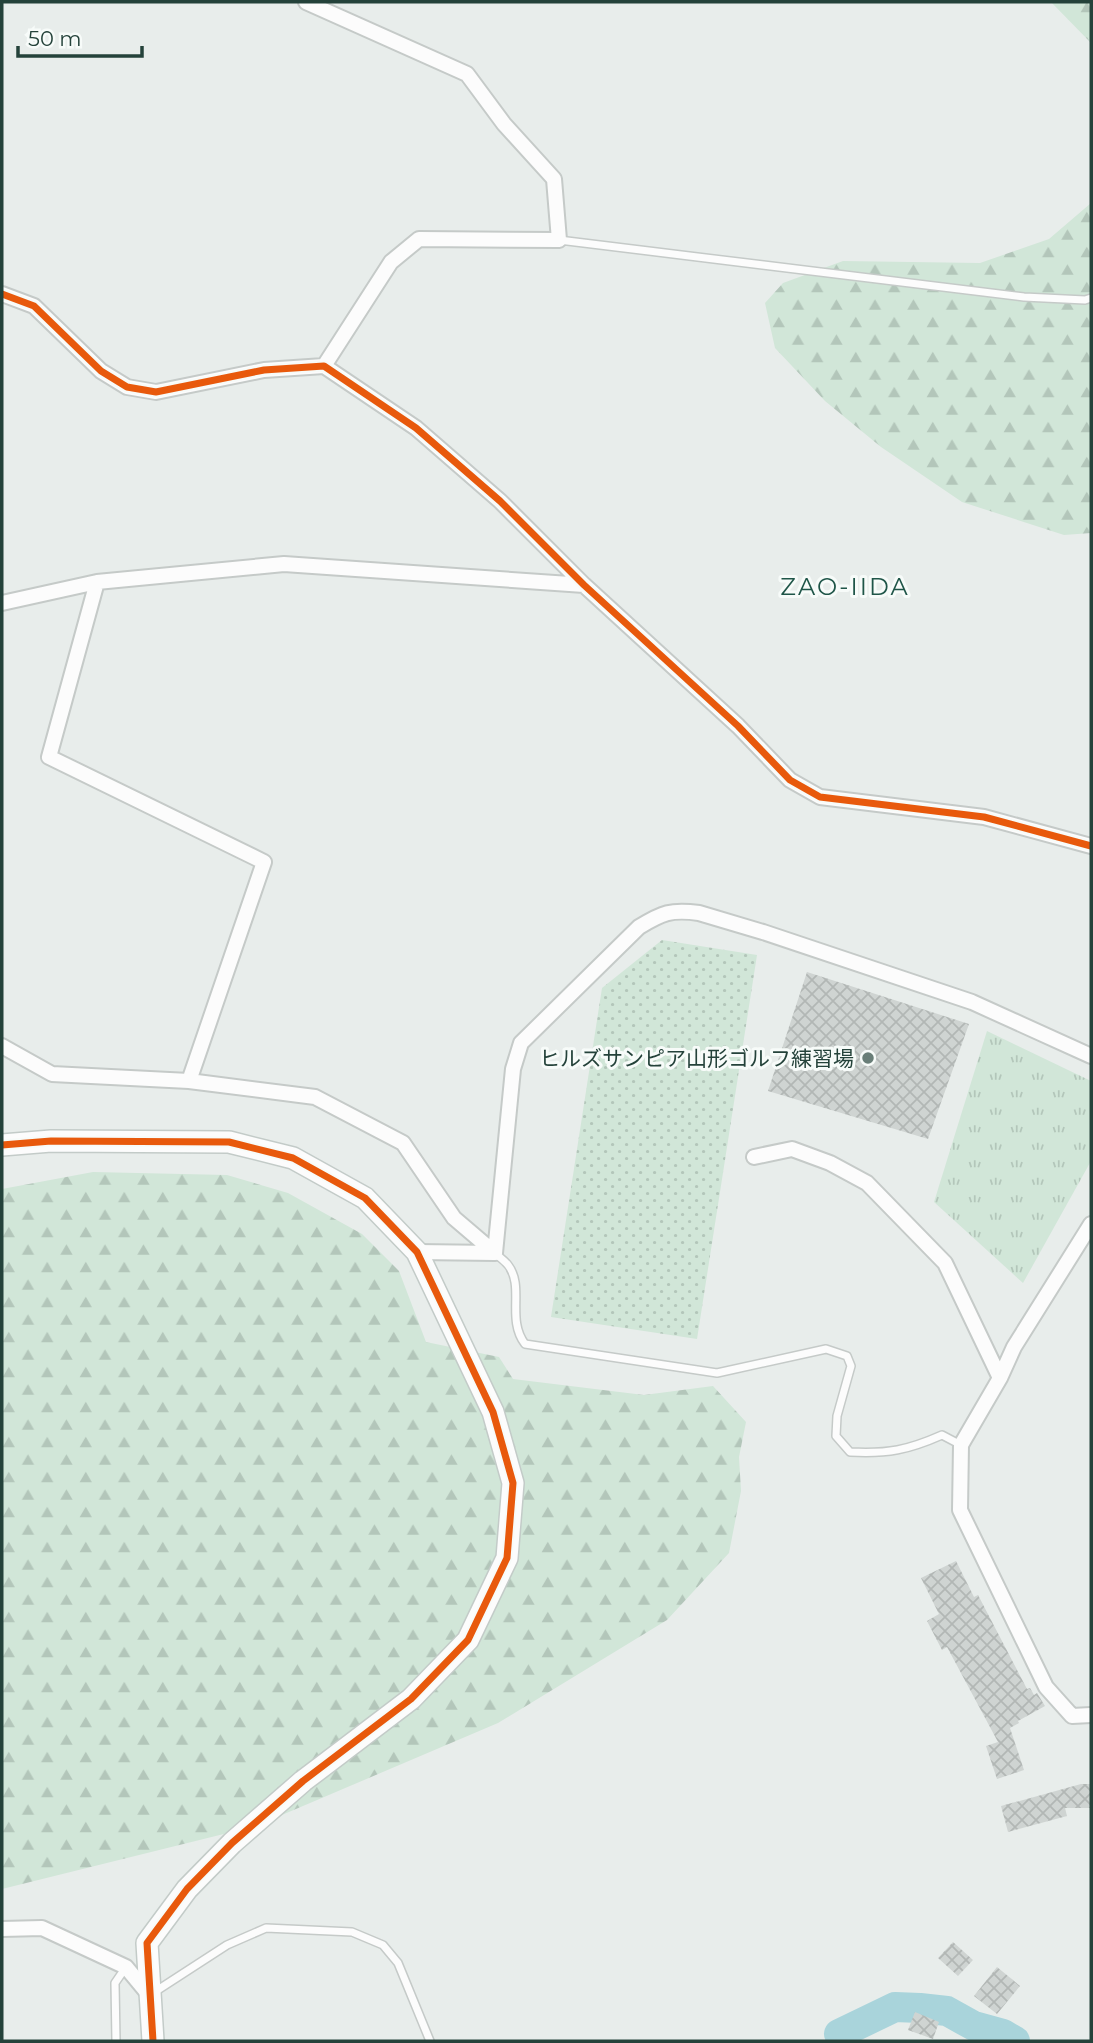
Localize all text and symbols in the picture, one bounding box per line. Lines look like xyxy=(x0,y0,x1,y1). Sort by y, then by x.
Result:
scale bar xyxy=(18,14,142,58)
text: 50 m xyxy=(28,26,82,51)
district label: ZAO-IIDA xyxy=(780,572,910,601)
place label: ヒルズサンピア山形ゴルフ練習場 xyxy=(539,1046,854,1071)
marker: ヒルズサンピア山形ゴルフ練習場 xyxy=(860,1050,876,1066)

